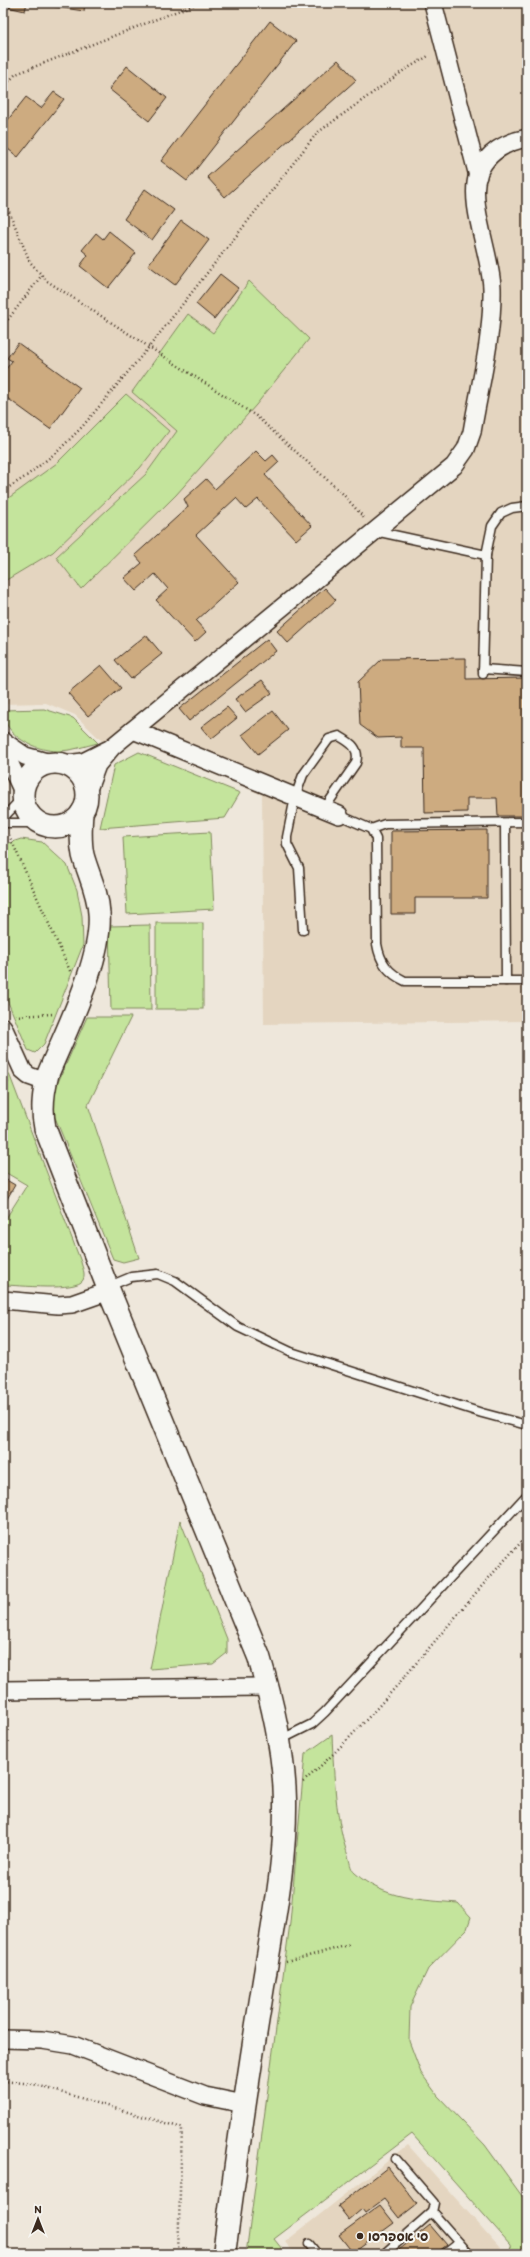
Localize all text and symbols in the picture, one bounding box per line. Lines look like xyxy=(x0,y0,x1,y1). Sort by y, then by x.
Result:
north arrow xyxy=(18,2199,58,2239)
text: N xyxy=(34,2203,42,2216)
place label: סי אספרסו xyxy=(368,2229,428,2244)
marker: סי אספרסו xyxy=(355,2231,365,2241)

